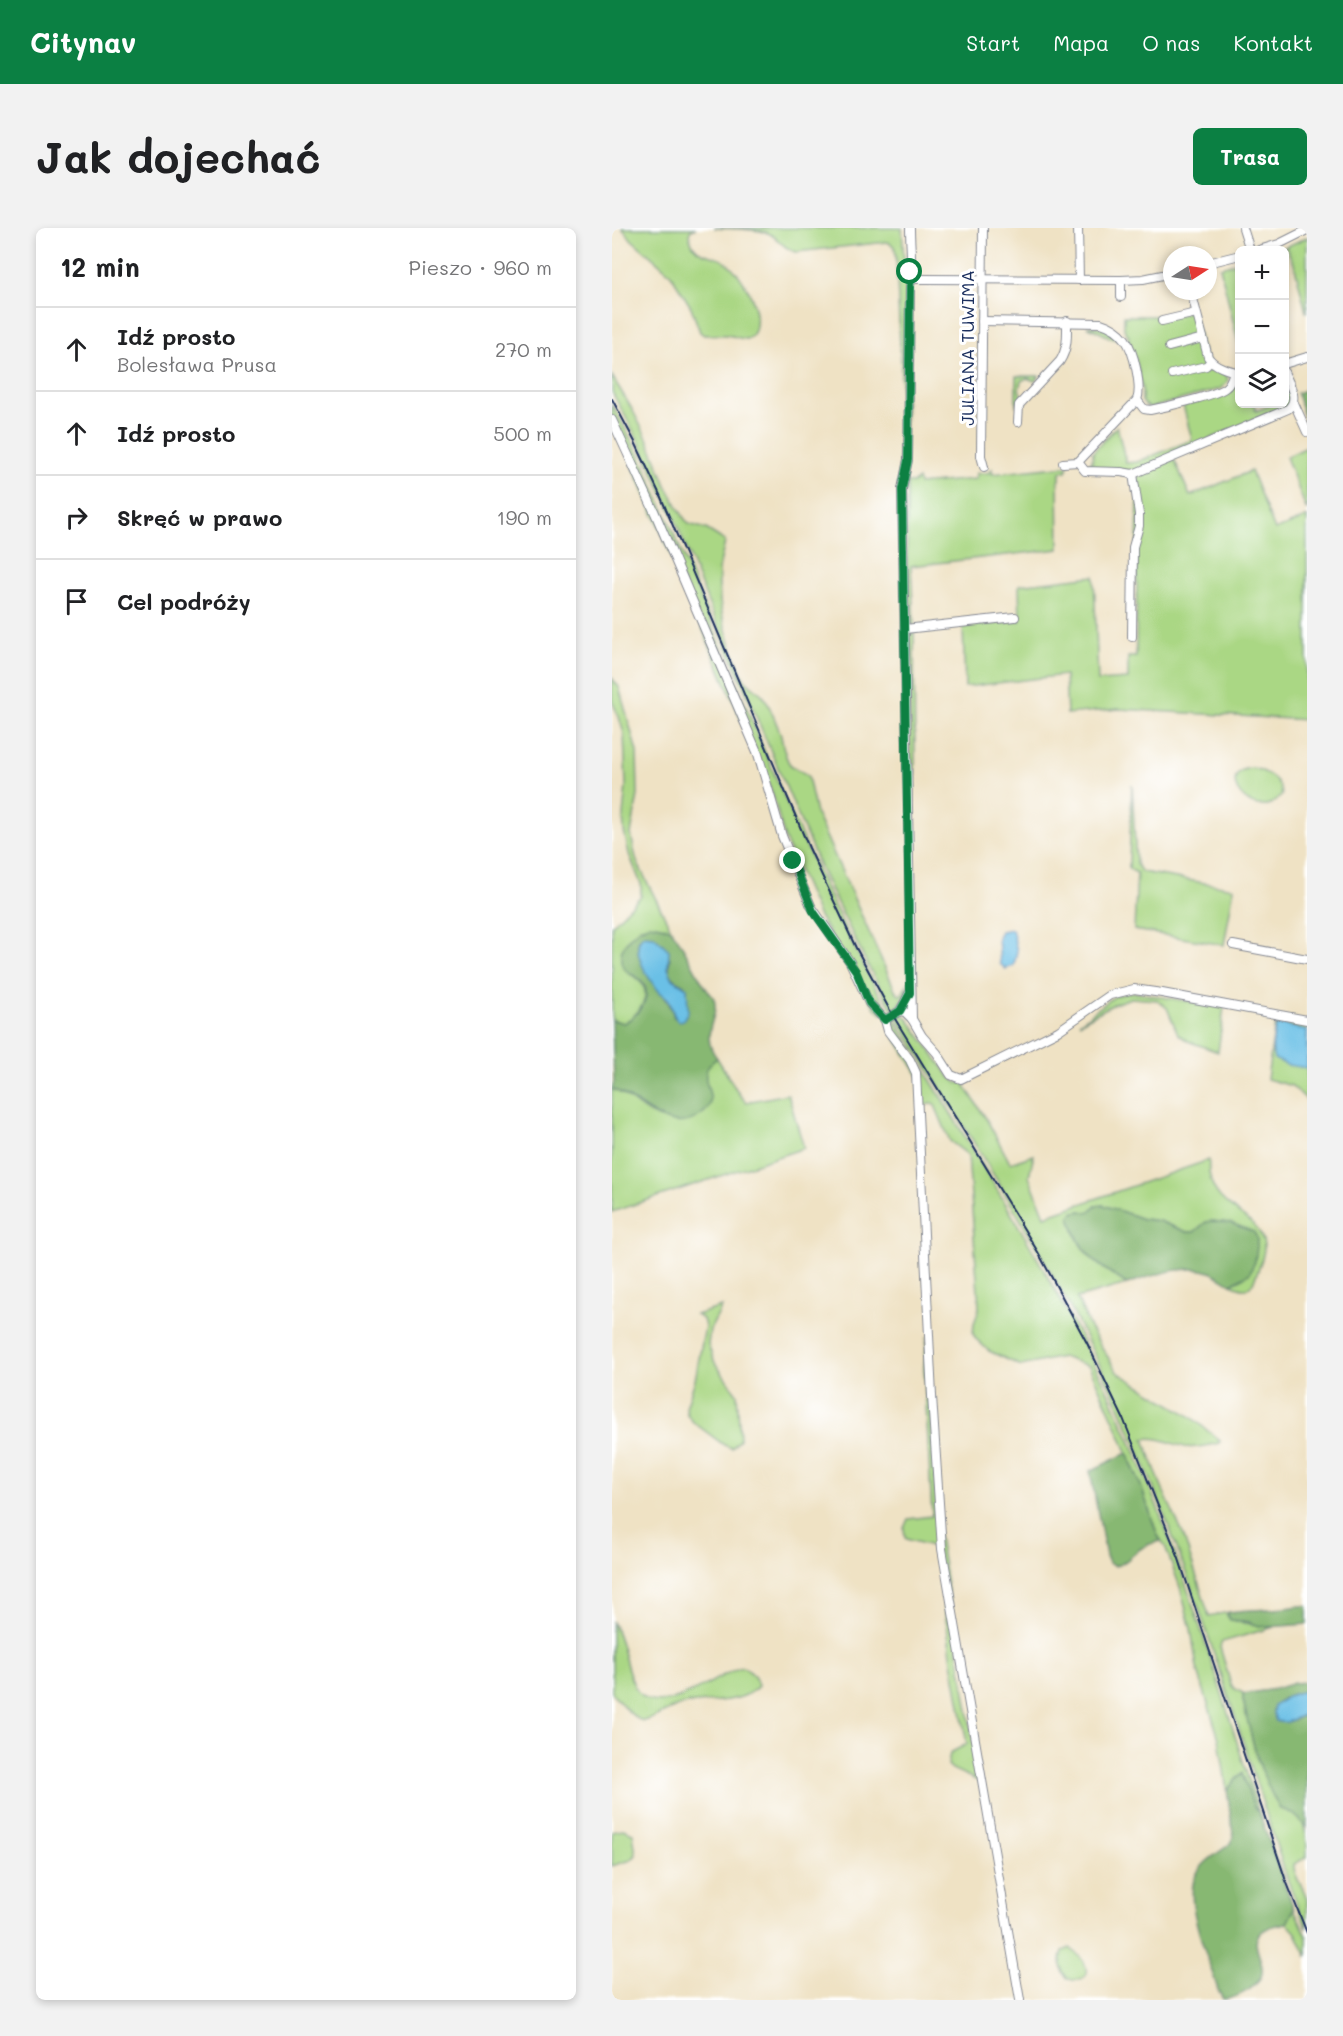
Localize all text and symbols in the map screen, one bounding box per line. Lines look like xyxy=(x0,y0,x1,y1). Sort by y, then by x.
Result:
text: Citynav xyxy=(30,24,136,60)
text: Start xyxy=(966,29,1020,56)
text: Mapa xyxy=(1053,29,1109,56)
text: O nas xyxy=(1142,29,1200,56)
text: Kontakt xyxy=(1233,29,1313,56)
button: Trasa xyxy=(1193,128,1307,185)
text: Jak dojechać xyxy=(36,129,321,184)
north arrow xyxy=(1163,246,1217,300)
map controls xyxy=(1235,246,1289,408)
button: + xyxy=(1235,246,1289,300)
text: 12 min xyxy=(60,250,140,284)
text: Pieszo · 960 m xyxy=(408,254,552,280)
route start xyxy=(896,258,922,284)
street label: JULIANA TUWIMA xyxy=(955,270,979,426)
button: − xyxy=(1235,300,1289,354)
text: Idź prosto xyxy=(117,322,235,351)
icon: ahead xyxy=(60,333,93,366)
text: 270 m xyxy=(495,336,552,362)
text: Bolesława Prusa xyxy=(117,351,277,377)
button: layers xyxy=(1235,354,1289,408)
icon: ahead xyxy=(60,417,93,450)
text: Idź prosto xyxy=(117,419,235,448)
text: 500 m xyxy=(493,420,552,446)
icon: right xyxy=(60,501,93,534)
text: Skręć w prawo xyxy=(117,503,282,532)
text: 190 m xyxy=(497,504,552,530)
icon: arrive xyxy=(60,585,93,618)
text: Cel podróży xyxy=(117,587,251,616)
route end xyxy=(779,847,805,873)

